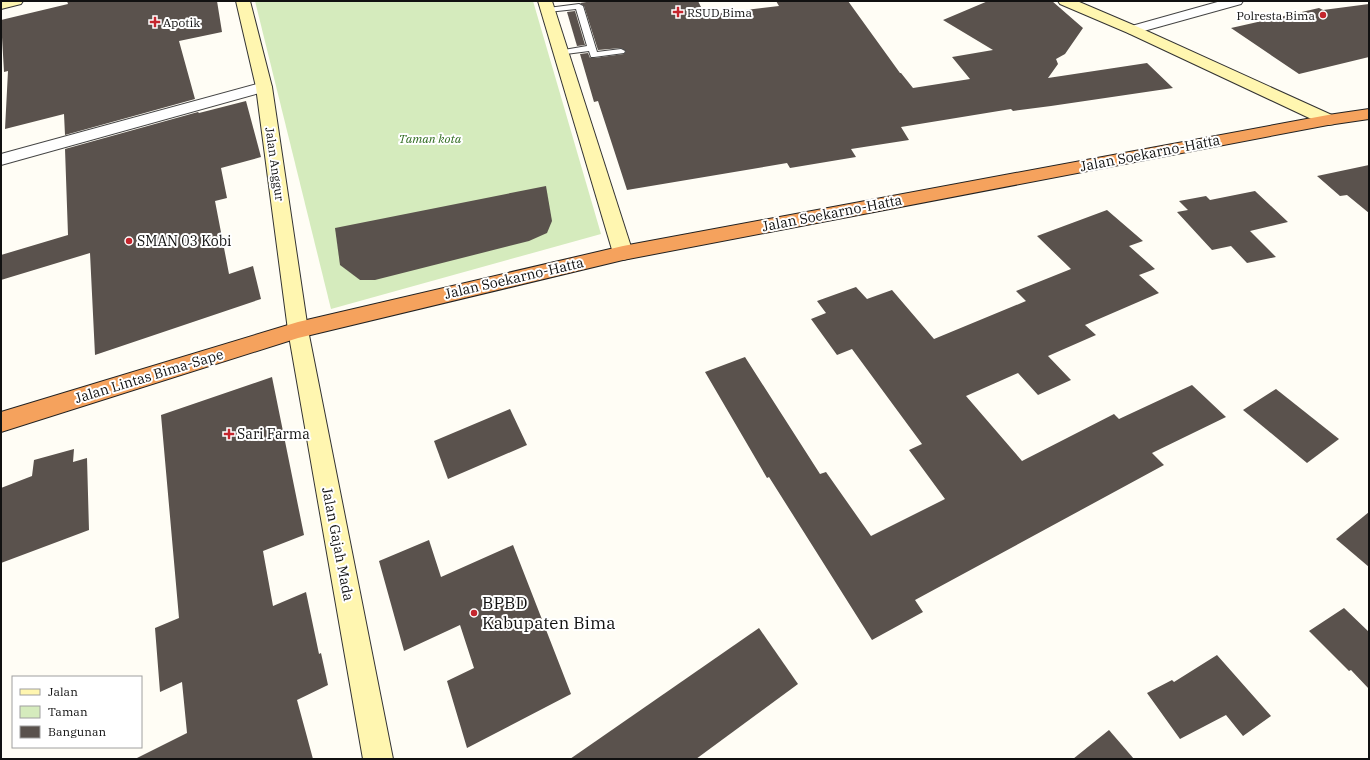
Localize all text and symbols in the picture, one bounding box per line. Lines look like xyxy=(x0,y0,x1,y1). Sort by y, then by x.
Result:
place label: RSUD Bima xyxy=(687,5,752,20)
marker: RSUD Bima xyxy=(672,6,684,18)
place label: Polresta Bima xyxy=(1236,8,1315,23)
marker: Polresta Bima xyxy=(1318,10,1328,20)
place label: Apotik xyxy=(163,15,200,30)
marker: Apotik xyxy=(150,17,160,27)
street label: Jalan Anggur xyxy=(262,126,288,202)
park label: Taman kota xyxy=(399,131,462,146)
street label: Jalan Soekarno-Hatta xyxy=(1078,131,1222,175)
street label: Jalan Soekarno-Hatta xyxy=(760,191,904,235)
place label: SMAN 03 Kobi xyxy=(137,232,231,250)
marker: SMAN 03 Kobi xyxy=(124,236,134,246)
street label: Jalan Soekarno-Hatta xyxy=(443,253,586,303)
street label: Jalan Lintas Bima-Sape xyxy=(73,345,225,407)
place label: Sari Farma xyxy=(237,425,310,443)
marker: Sari Farma xyxy=(224,429,234,439)
street label: Jalan Gajah Mada xyxy=(318,485,358,603)
place label: BPBD Kabupaten Bima xyxy=(482,592,615,634)
marker: BPBD Kabupaten Bima xyxy=(469,608,479,618)
legend xyxy=(12,676,142,748)
text: Jalan xyxy=(48,684,78,699)
text: Taman xyxy=(48,704,88,719)
text: Bangunan xyxy=(48,724,106,739)

